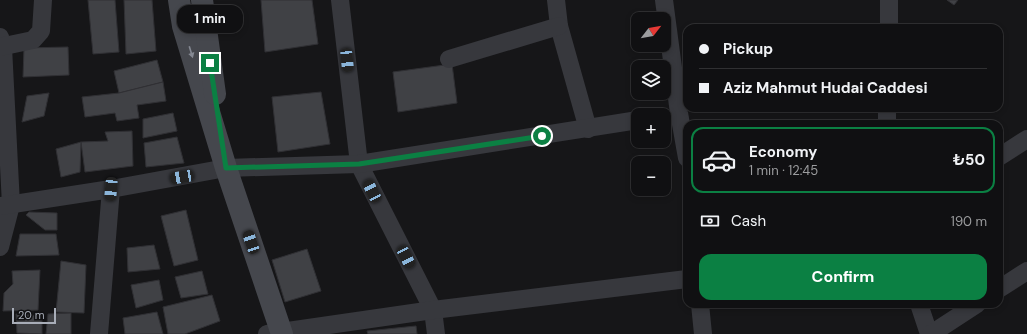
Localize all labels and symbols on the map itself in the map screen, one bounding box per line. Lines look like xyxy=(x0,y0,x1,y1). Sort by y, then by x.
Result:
callout: 1 min xyxy=(177,5,243,33)
north arrow xyxy=(631,12,671,52)
one-way arrow xyxy=(188,46,194,58)
car xyxy=(340,47,354,73)
route end xyxy=(201,54,219,72)
route start xyxy=(533,127,551,145)
car xyxy=(169,169,195,185)
car xyxy=(104,177,118,201)
car xyxy=(361,178,383,204)
car xyxy=(241,229,261,255)
car xyxy=(395,244,417,270)
scale bar xyxy=(12,306,56,325)

